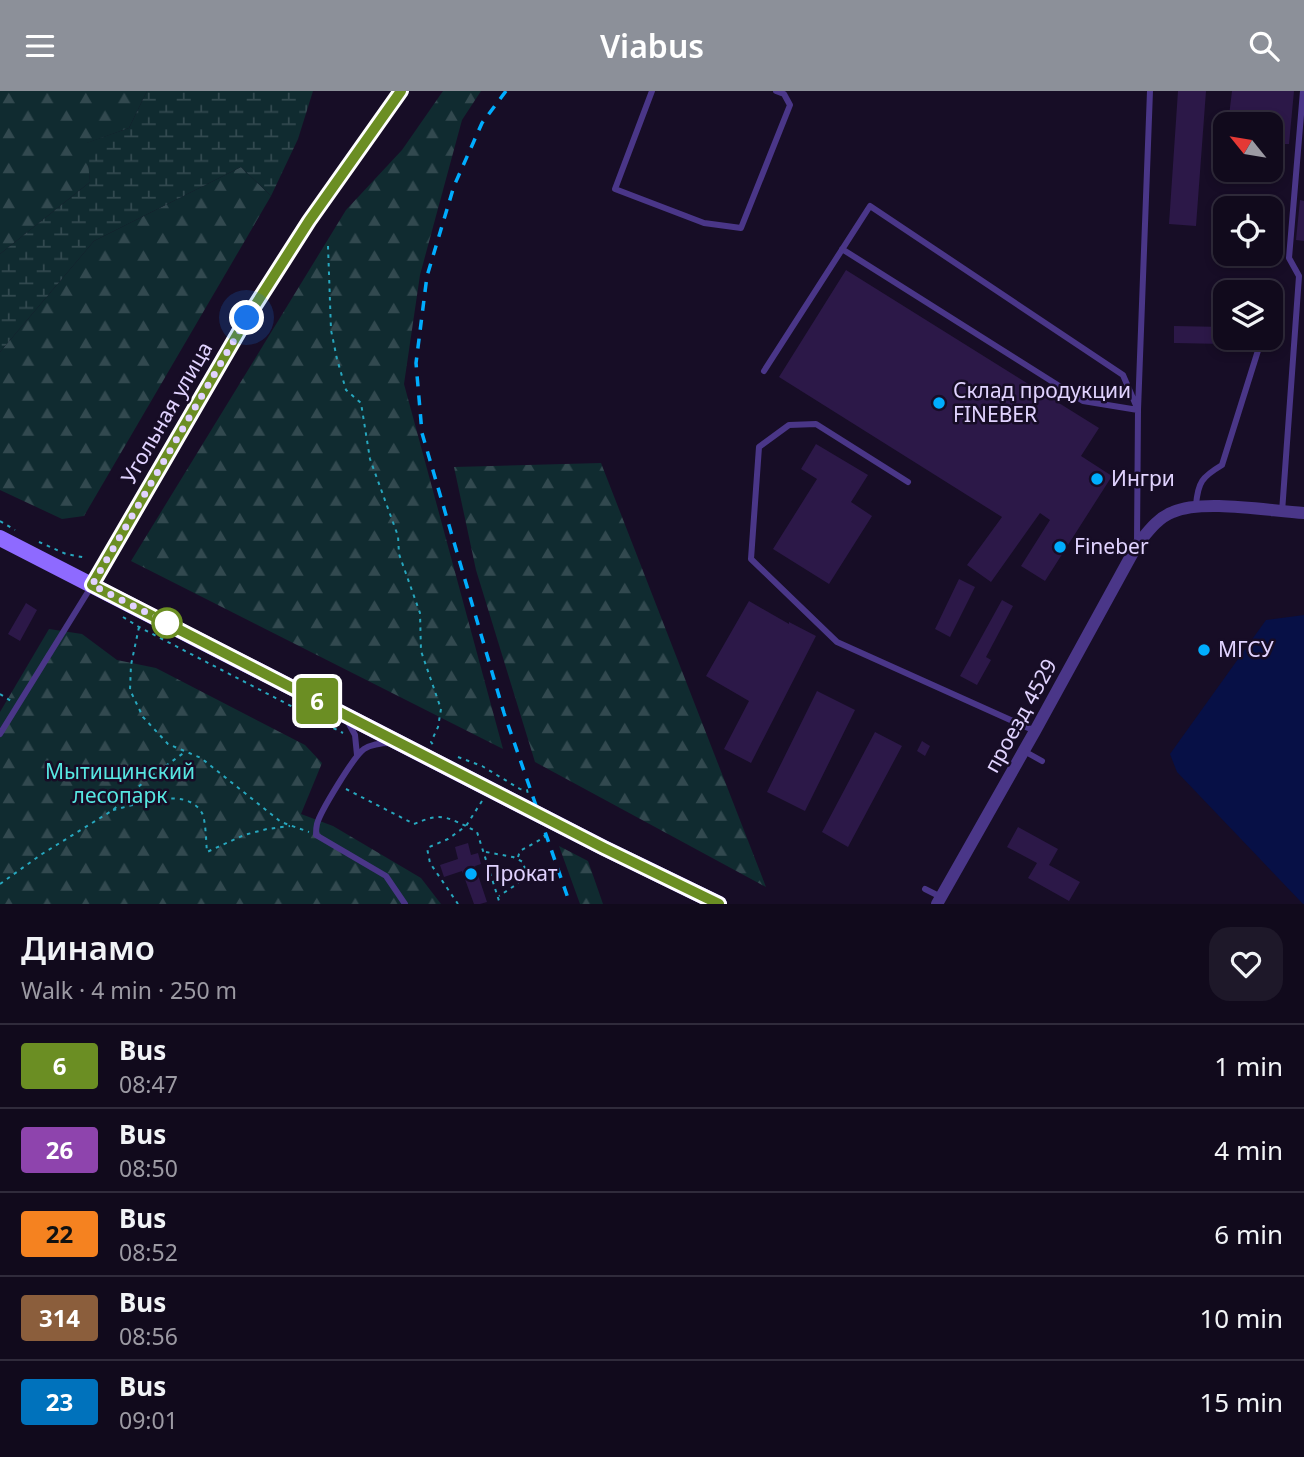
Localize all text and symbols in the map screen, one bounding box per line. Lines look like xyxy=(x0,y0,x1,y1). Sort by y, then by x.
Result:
text: Viabus xyxy=(600,24,704,67)
icon: menu xyxy=(21,27,59,65)
icon: search xyxy=(1245,27,1283,65)
north arrow xyxy=(1213,112,1283,182)
map controls xyxy=(1213,112,1283,350)
button: locate xyxy=(1213,196,1283,266)
button: layers xyxy=(1213,280,1283,350)
your location xyxy=(229,300,264,335)
street label: Угольная улица xyxy=(114,336,218,489)
place label: Склад продукции FINEBER xyxy=(953,376,1131,428)
marker: Склад продукции FINEBER xyxy=(931,395,947,411)
place label: Ингри xyxy=(1111,464,1175,492)
marker: Ингри xyxy=(1089,471,1105,487)
place label: Fineber xyxy=(1074,532,1149,560)
marker: Fineber xyxy=(1052,539,1068,555)
unlabelled marker xyxy=(152,608,182,638)
place label: МГСУ xyxy=(1218,635,1274,663)
marker: МГСУ xyxy=(1196,642,1212,658)
street label: проезд 4529 xyxy=(977,654,1063,777)
line badge: 6 xyxy=(294,678,340,724)
text: 6 xyxy=(310,684,324,717)
park label: Мытищинский лесопарк xyxy=(45,757,195,809)
place label: Прокат xyxy=(485,859,558,887)
marker: Прокат xyxy=(463,866,479,882)
text: Динамо xyxy=(21,925,155,970)
button: heart xyxy=(1209,927,1283,1001)
text: Walk · 4 min · 250 m xyxy=(21,974,237,1006)
text: Bus xyxy=(119,1032,166,1068)
text: 1 min xyxy=(1214,1048,1283,1084)
text: 6 xyxy=(53,1049,66,1082)
text: 08:47 xyxy=(119,1068,178,1100)
text: Bus xyxy=(119,1116,166,1152)
text: 4 min xyxy=(1214,1132,1283,1168)
text: 26 xyxy=(46,1133,73,1166)
text: 08:50 xyxy=(119,1152,178,1184)
text: Bus xyxy=(119,1200,166,1236)
text: 6 min xyxy=(1214,1216,1283,1252)
text: 22 xyxy=(46,1217,73,1250)
text: 08:52 xyxy=(119,1236,178,1268)
text: Bus xyxy=(119,1284,166,1320)
text: 10 min xyxy=(1199,1300,1283,1336)
text: 314 xyxy=(39,1301,80,1334)
text: 08:56 xyxy=(119,1320,178,1352)
text: Bus xyxy=(119,1368,166,1404)
text: 15 min xyxy=(1199,1384,1283,1420)
text: 23 xyxy=(46,1385,73,1418)
text: 09:01 xyxy=(119,1404,178,1436)

